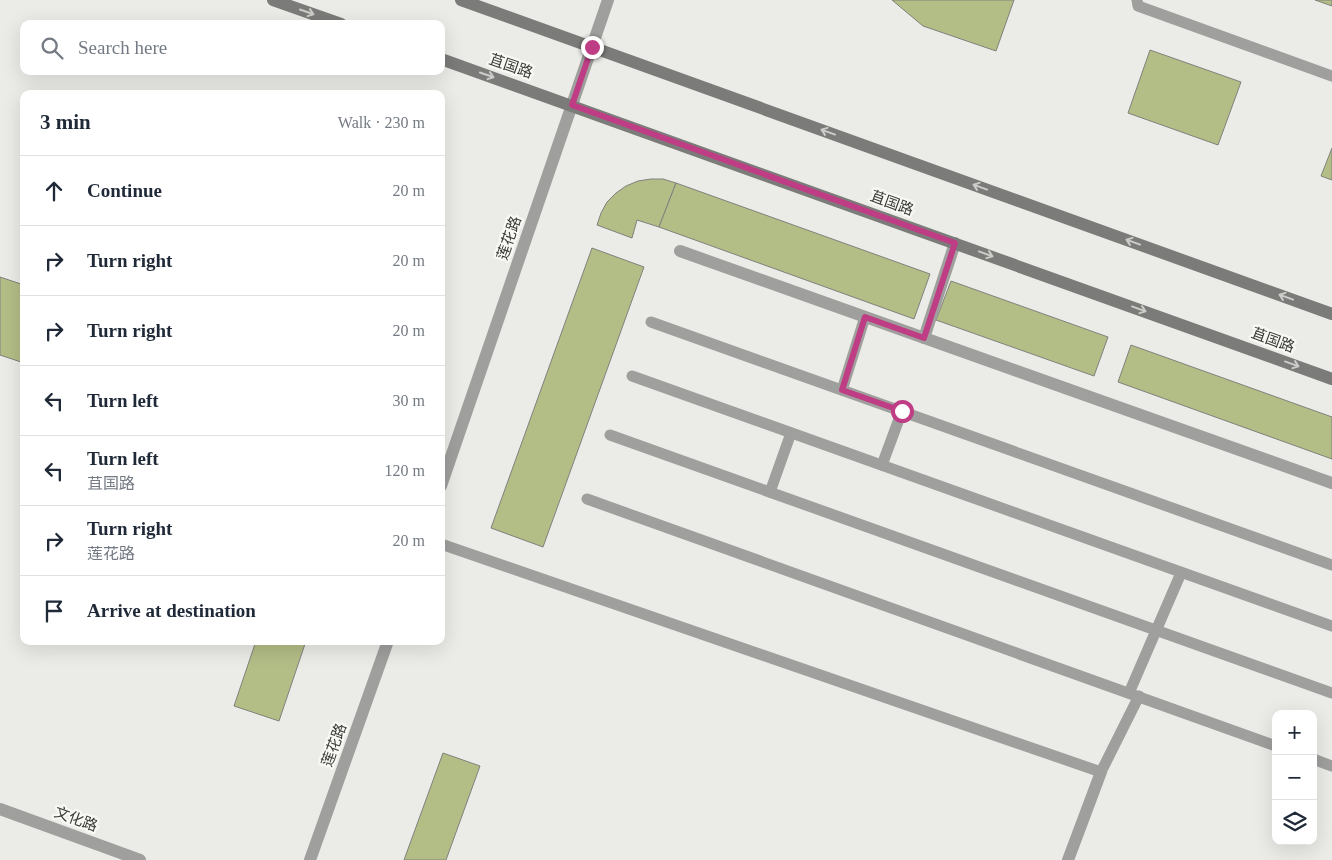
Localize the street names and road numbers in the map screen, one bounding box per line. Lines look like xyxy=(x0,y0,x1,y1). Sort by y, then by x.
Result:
street label: 苴国路 xyxy=(487,51,535,81)
street label: 苴国路 xyxy=(868,188,916,218)
street label: 莲花路 xyxy=(494,214,524,262)
street label: 苴国路 xyxy=(1249,325,1297,355)
street label: 莲花路 xyxy=(319,721,349,769)
street label: 文化路 xyxy=(52,803,100,834)

